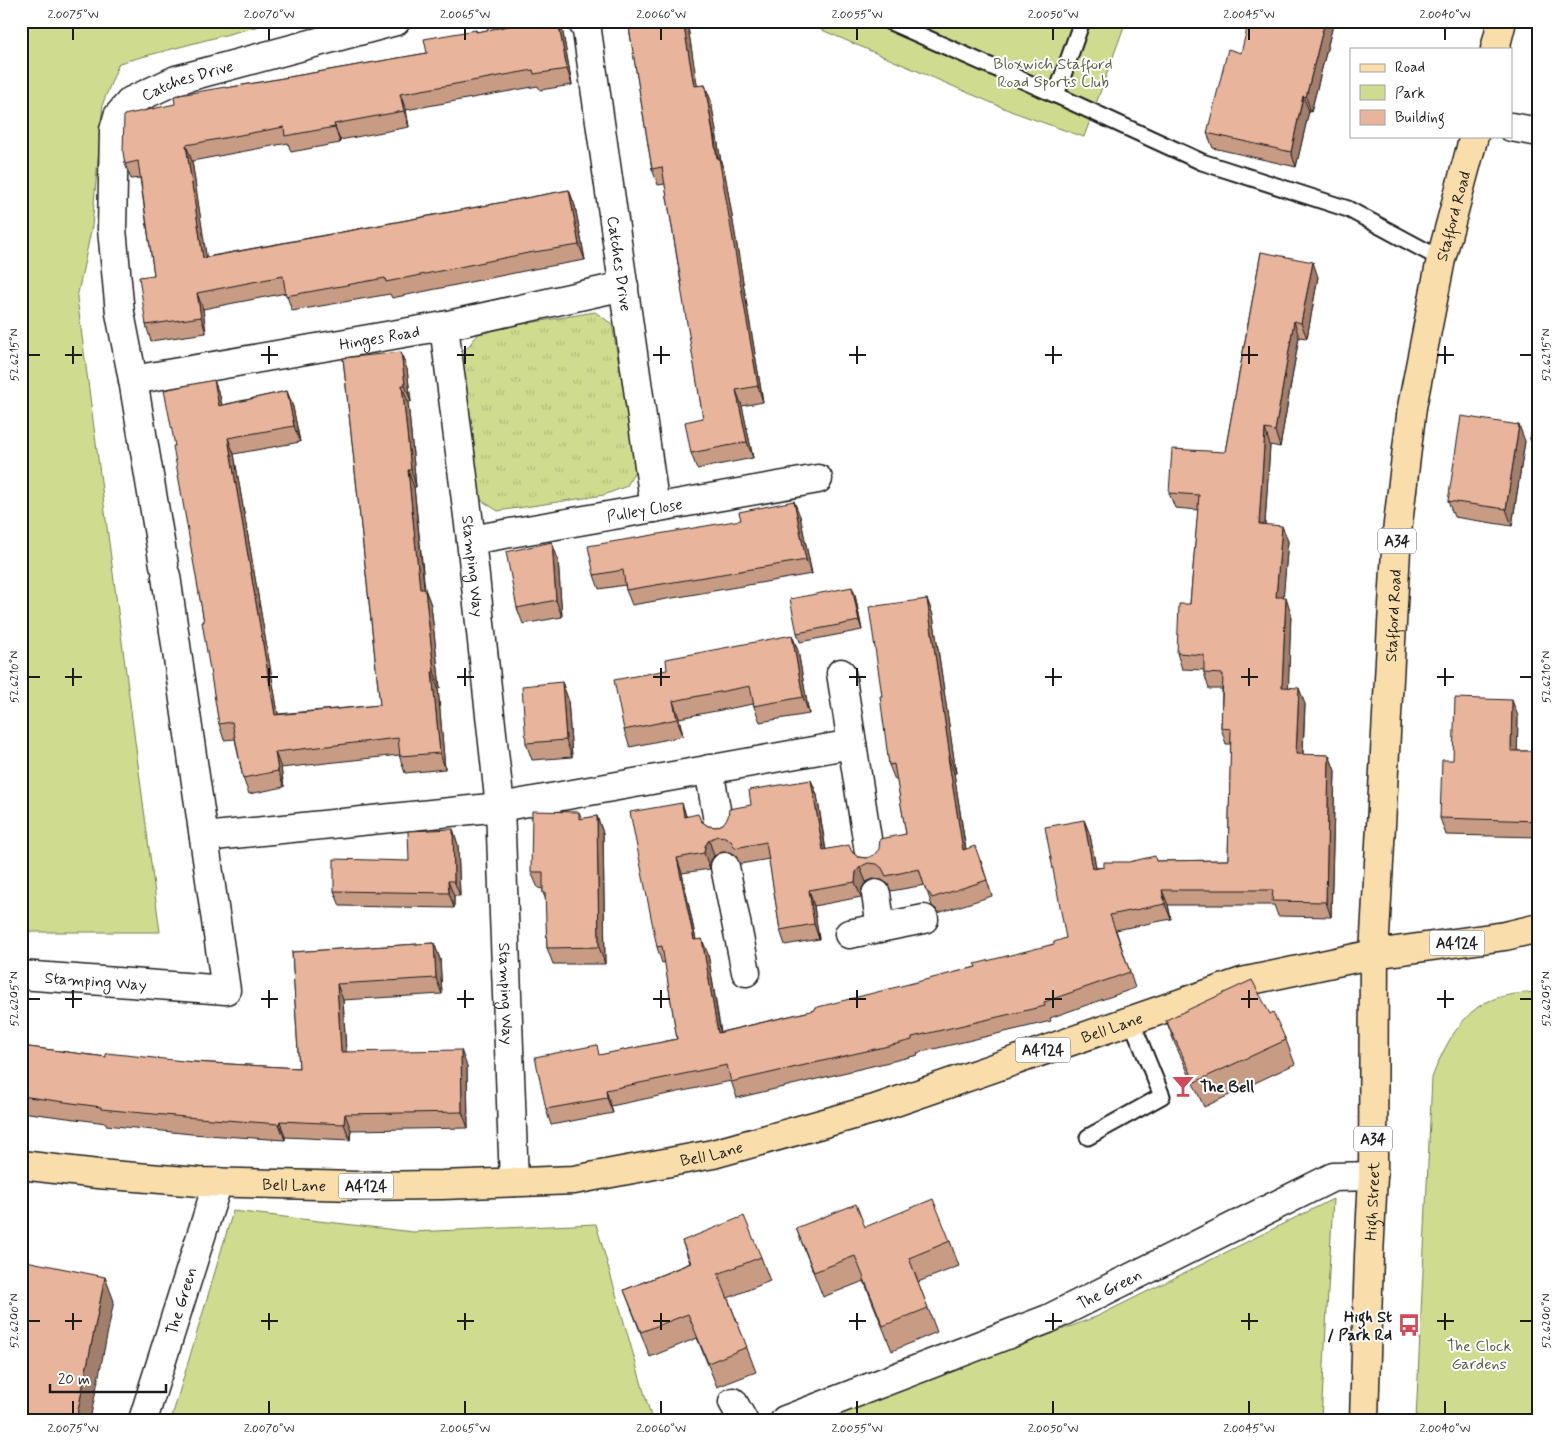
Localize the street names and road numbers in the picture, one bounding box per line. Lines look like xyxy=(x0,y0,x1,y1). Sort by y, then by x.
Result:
street label: Catches Drive xyxy=(138,56,236,107)
street label: Stafford Road xyxy=(1432,169,1476,264)
street label: Catches Drive xyxy=(601,215,636,313)
street label: Hinges Road xyxy=(338,321,421,356)
street label: Pulley Close xyxy=(605,494,684,528)
street label: Stamping Way xyxy=(456,514,488,618)
road number: A34 xyxy=(1378,528,1416,554)
street label: Stafford Road xyxy=(1381,569,1407,663)
road number: A4124 xyxy=(1430,930,1484,956)
street label: Stamping Way xyxy=(493,942,518,1045)
street label: Stamping Way xyxy=(44,968,148,996)
street label: Bell Lane xyxy=(1079,1008,1146,1049)
road number: A4124 xyxy=(1016,1038,1070,1062)
road number: A34 xyxy=(1354,1126,1392,1152)
street label: Bell Lane xyxy=(679,1137,746,1172)
street label: High Street xyxy=(1361,1161,1385,1241)
road number: A4124 xyxy=(338,1174,394,1198)
street label: Bell Lane xyxy=(262,1175,326,1197)
street label: The Green xyxy=(161,1265,203,1338)
street label: The Green xyxy=(1074,1265,1146,1315)

